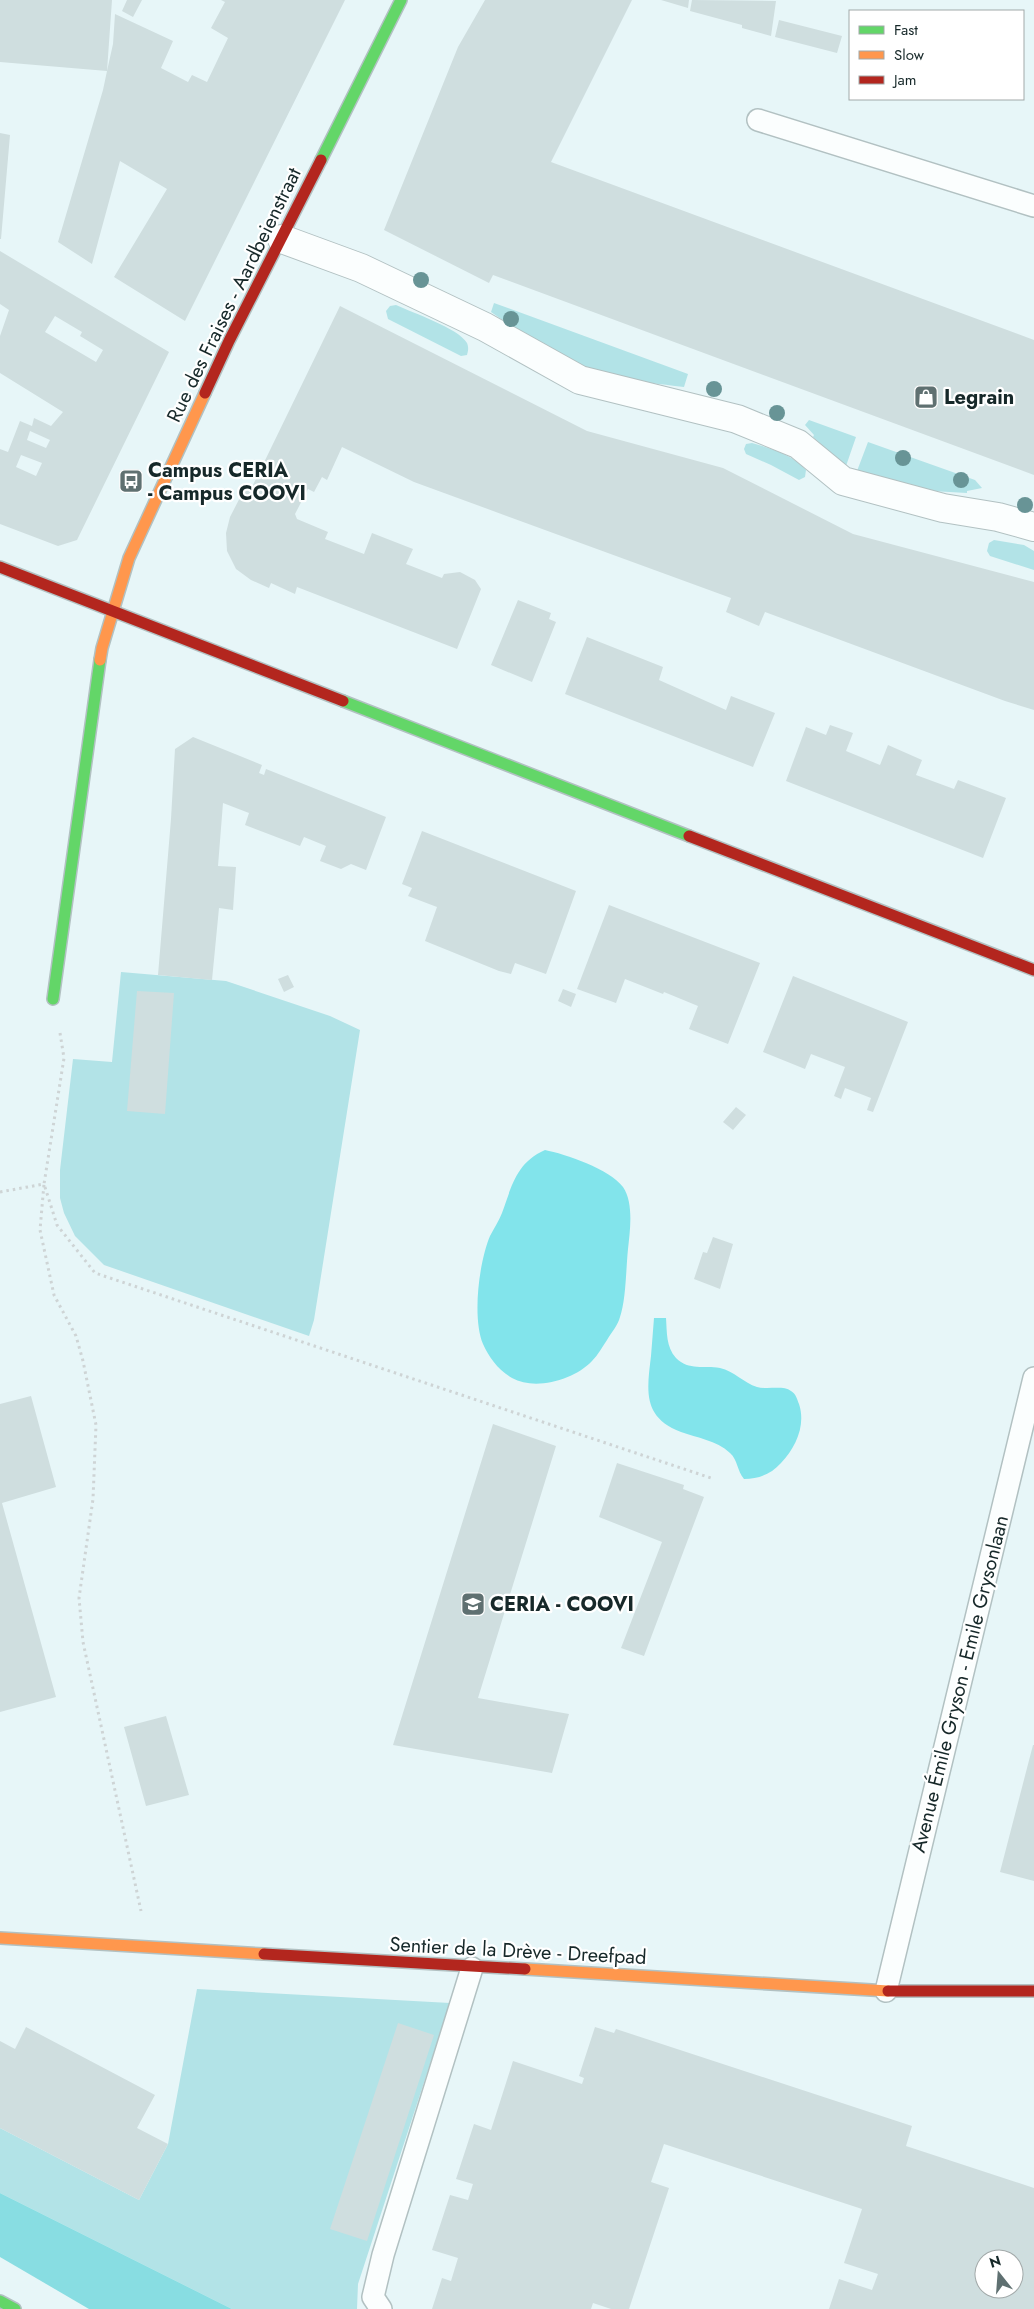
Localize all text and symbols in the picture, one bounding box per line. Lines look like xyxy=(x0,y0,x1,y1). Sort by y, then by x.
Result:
legend xyxy=(849,10,1024,100)
text: Fast xyxy=(894,19,918,41)
text: Slow xyxy=(894,44,925,66)
text: Jam xyxy=(892,69,917,91)
street label: Rue des Fraises - Aardbeienstraat xyxy=(160,163,309,427)
place label: Legrain xyxy=(944,383,1014,412)
shop icon: Legrain xyxy=(913,384,939,410)
place label: Campus CERIA - Campus COOVI xyxy=(148,456,306,508)
bus stop icon: Campus CERIA - Campus COOVI xyxy=(118,468,144,494)
street label: Avenue Émile Gryson - Emile Grysonlaan xyxy=(904,1512,1016,1856)
place label: CERIA - COOVI xyxy=(490,1590,634,1619)
school or university icon: CERIA - COOVI xyxy=(460,1591,486,1617)
street label: Sentier de la Drève - Dreefpad xyxy=(389,1930,647,1972)
north arrow xyxy=(974,2249,1024,2299)
text: N xyxy=(987,2250,1003,2273)

